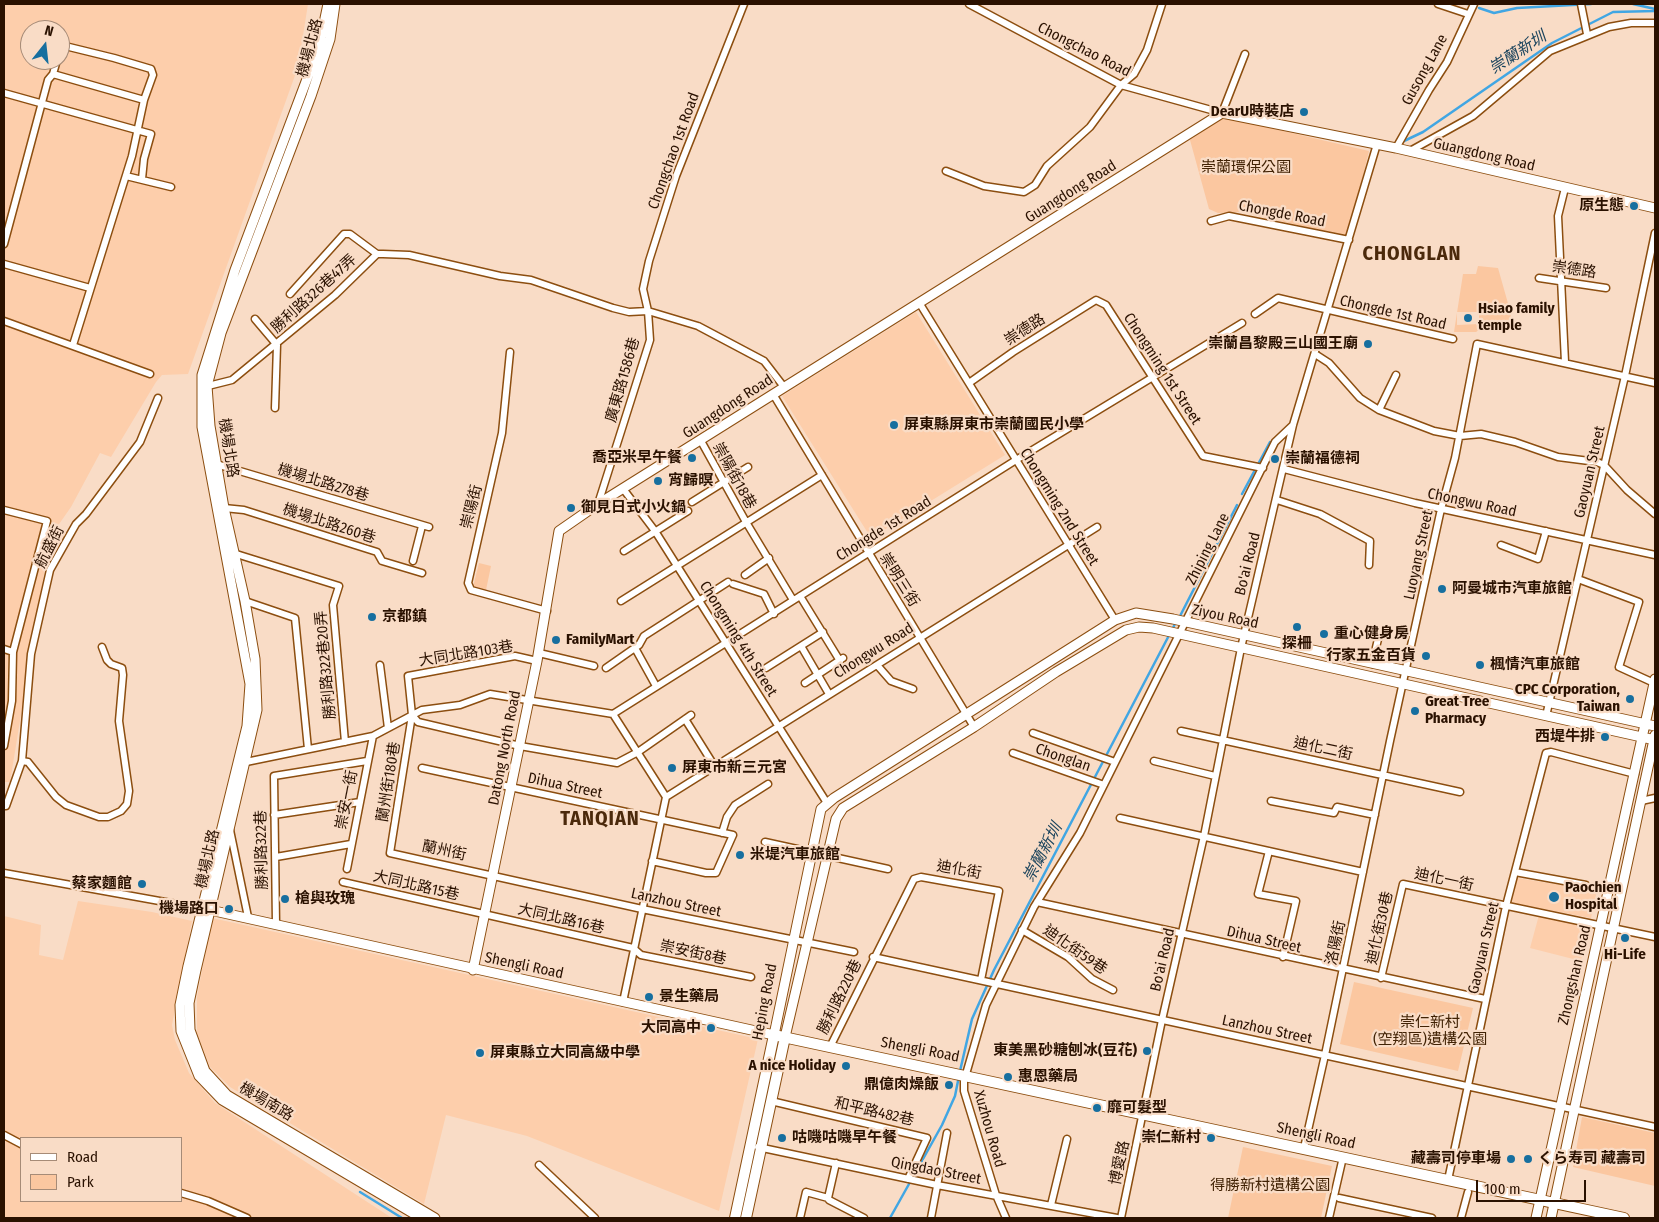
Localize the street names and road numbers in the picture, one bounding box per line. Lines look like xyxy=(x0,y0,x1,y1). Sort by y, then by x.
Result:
street label: 機場北路 xyxy=(294,17,326,79)
street label: Chongchao Road xyxy=(1034,19,1134,81)
street label: Gusong Lane xyxy=(1398,31,1452,109)
street label: Chongchao 1st Road xyxy=(645,90,703,212)
street label: Guangdong Road xyxy=(1431,135,1537,175)
street label: Guangdong Road xyxy=(1022,157,1120,227)
street label: Chongde Road xyxy=(1237,197,1327,231)
street label: 勝利路326巷47弄 xyxy=(268,251,360,337)
street label: 崇德路 xyxy=(1550,258,1598,282)
street label: Chongde 1st Road xyxy=(1338,292,1448,334)
street label: 崇德路 xyxy=(1001,310,1049,350)
street label: Chongming 1st Street xyxy=(1119,310,1205,428)
street label: 廣東路1586巷 xyxy=(602,335,644,425)
street label: Guangdong Road xyxy=(679,371,777,443)
street label: 機場北路 xyxy=(214,417,242,479)
street label: Gaoyuan Street xyxy=(1571,424,1609,520)
street label: 崇陽街18巷 xyxy=(708,440,760,512)
street label: Chongming 2nd Street xyxy=(1016,445,1102,569)
street label: 機場北路278巷 xyxy=(275,461,371,505)
street label: 崇陽街 xyxy=(458,483,486,531)
street label: Chongwu Road xyxy=(1426,485,1518,521)
street label: Chongde 1st Road xyxy=(833,493,935,565)
street label: 機場北路260巷 xyxy=(280,500,378,548)
street label: Luoyang Street xyxy=(1401,508,1437,602)
street label: Zhiping Lane xyxy=(1182,510,1234,588)
street label: 航盛街 xyxy=(32,523,68,571)
street label: Bo'ai Road xyxy=(1231,531,1265,597)
street label: 崇明三街 xyxy=(875,550,923,610)
street label: Chongming 4th Street xyxy=(695,578,781,700)
street label: Ziyou Road xyxy=(1190,601,1260,633)
street label: 勝利路322巷20弄 xyxy=(312,610,340,720)
street label: Chongwu Road xyxy=(831,619,917,683)
street label: 大同北路103巷 xyxy=(418,638,514,670)
street label: Datong North Road xyxy=(485,689,525,807)
street label: 迪化二街 xyxy=(1292,734,1354,764)
street label: Chonglan xyxy=(1033,740,1093,776)
street label: 蘭州街180巷 xyxy=(374,741,404,823)
street label: 崇安一街 xyxy=(332,769,362,831)
street label: Dihua Street xyxy=(526,769,604,803)
street label: 勝利路322巷 xyxy=(252,810,272,890)
street label: 機場北路 xyxy=(192,828,224,890)
street label: 蘭州街 xyxy=(420,838,468,864)
street label: 迪化街 xyxy=(935,857,983,883)
street label: 迪化一街 xyxy=(1413,865,1475,895)
street label: 大同北路15巷 xyxy=(371,867,461,905)
street label: Lanzhou Street xyxy=(629,885,723,921)
street label: 迪化街30巷 xyxy=(1363,890,1397,966)
street label: 大同北路16巷 xyxy=(516,900,606,938)
street label: Gaoyuan Street xyxy=(1465,900,1503,996)
street label: 洛陽街 xyxy=(1323,919,1349,967)
street label: 迪化街59巷 xyxy=(1040,921,1110,979)
street label: Dihua Street xyxy=(1225,923,1303,957)
street label: Zhongshan Road xyxy=(1555,923,1595,1027)
street label: Bo'ai Road xyxy=(1147,927,1179,993)
street label: 崇安街8巷 xyxy=(658,937,728,969)
street label: Shengli Road xyxy=(483,949,565,983)
street label: 勝利路220巷 xyxy=(814,957,866,1037)
street label: Heping Road xyxy=(749,962,781,1042)
street label: Lanzhou Street xyxy=(1220,1012,1314,1048)
street label: Shengli Road xyxy=(879,1034,961,1066)
street label: 機場南路 xyxy=(236,1079,296,1125)
street label: Xuzhou Road xyxy=(969,1088,1009,1170)
street label: 和平路482巷 xyxy=(832,1094,916,1130)
street label: Shengli Road xyxy=(1275,1119,1357,1153)
street label: 博愛路 xyxy=(1107,1139,1133,1187)
street label: Qingdao Street xyxy=(889,1153,983,1189)

